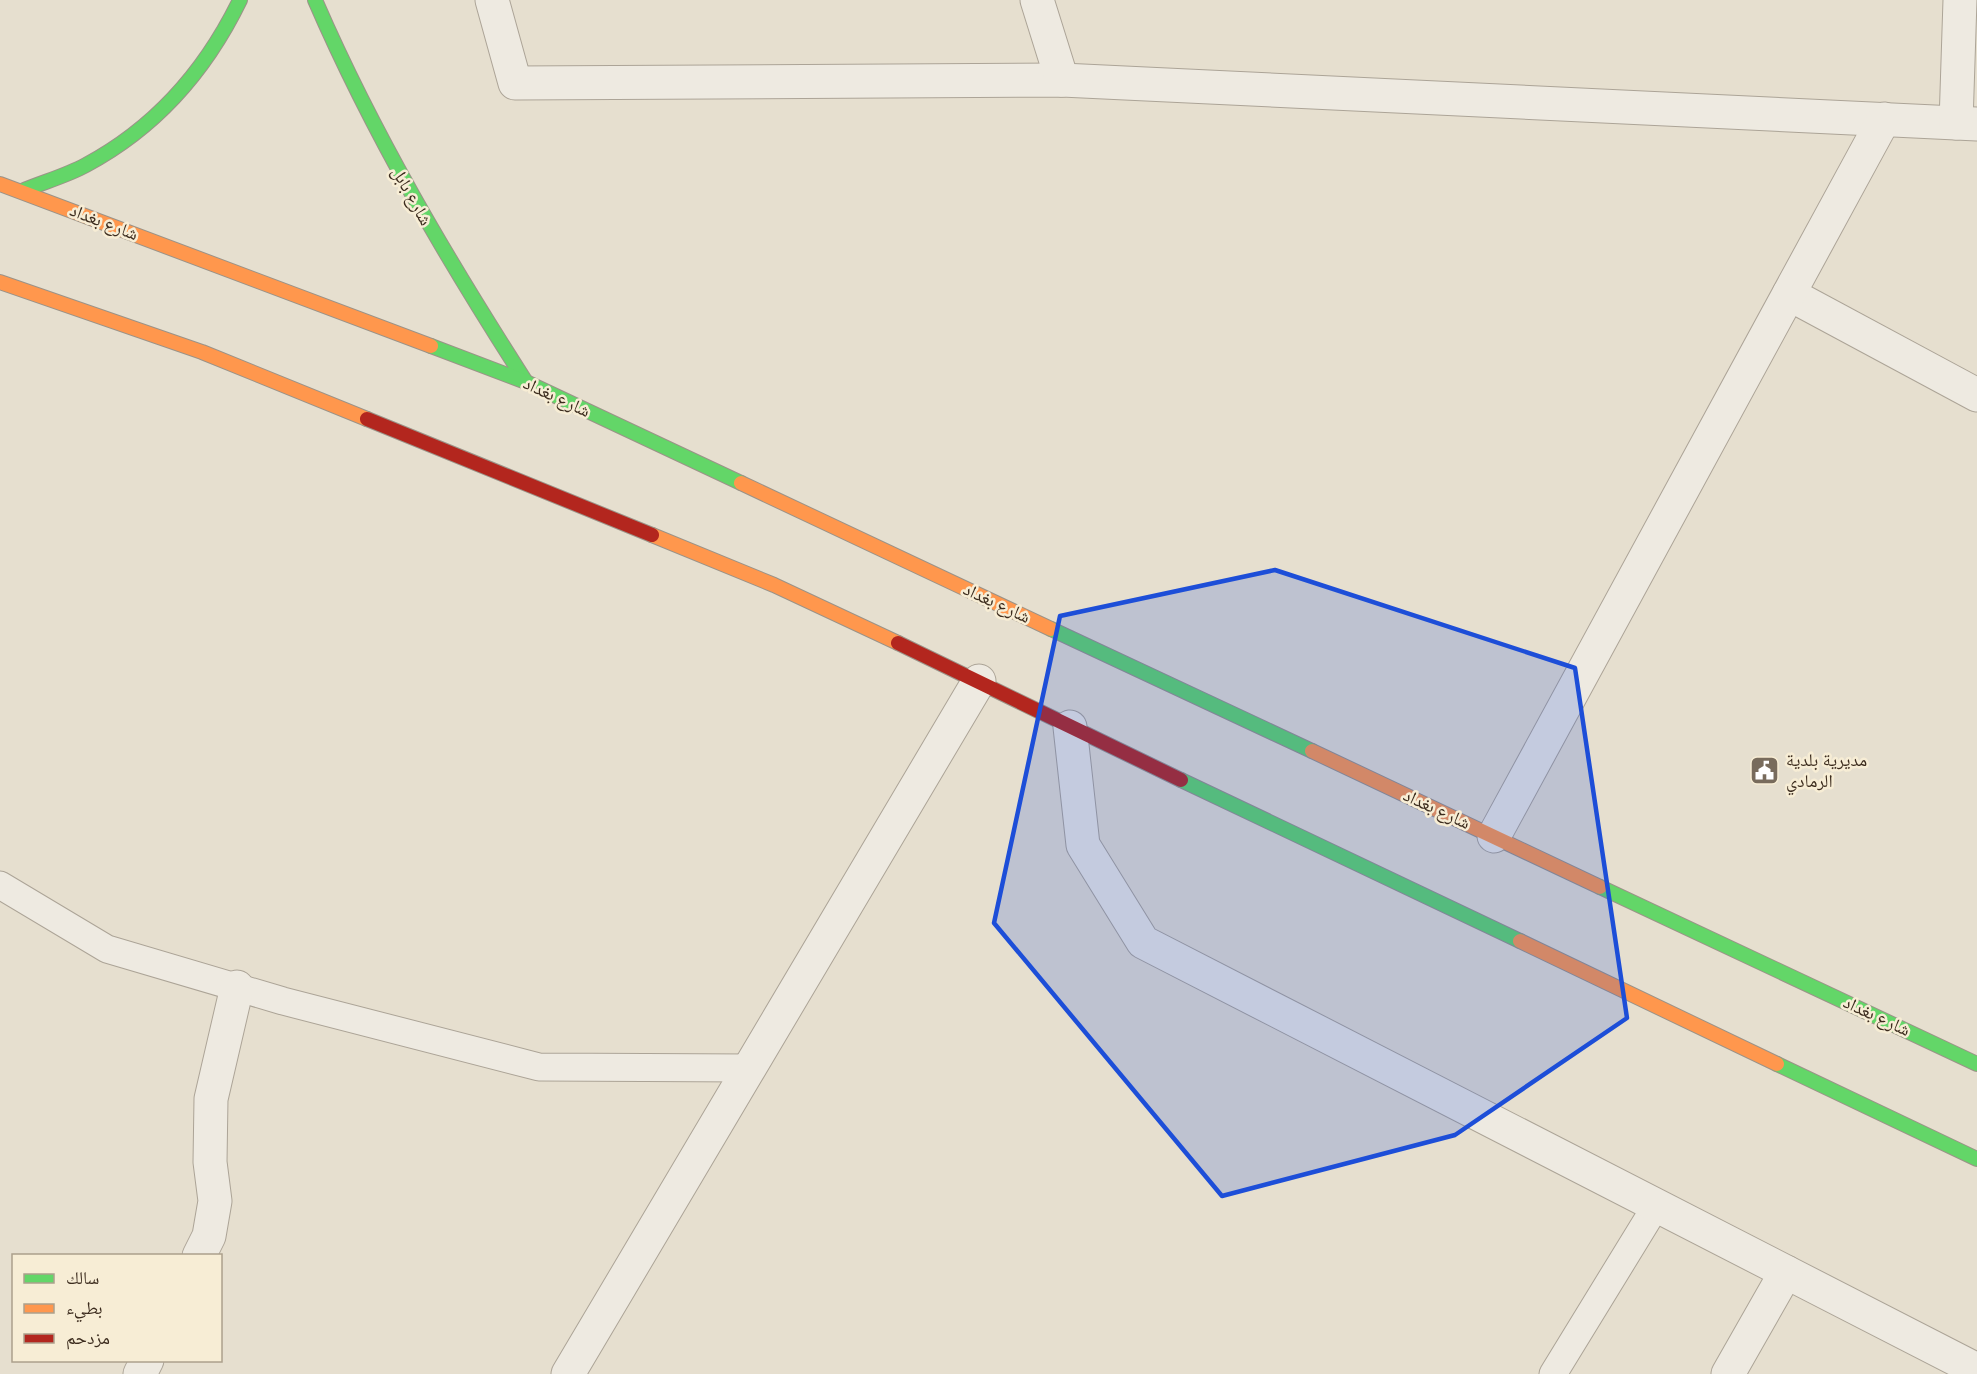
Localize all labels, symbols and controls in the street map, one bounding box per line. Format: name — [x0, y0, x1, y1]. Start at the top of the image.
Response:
street label: شارع بابل — [387, 163, 437, 229]
street label: شارع بغداد — [67, 199, 141, 245]
street label: شارع بغداد — [520, 372, 594, 422]
street label: شارع بغداد — [960, 578, 1034, 628]
place label: مديرية بلدية الرمادي — [1786, 749, 1867, 796]
public building icon: مديرية بلدية الرمادي — [1749, 754, 1781, 786]
street label: شارع بغداد — [1400, 784, 1474, 834]
street label: شارع بغداد — [1840, 991, 1914, 1041]
legend — [12, 1254, 222, 1362]
text: سالك — [66, 1267, 99, 1288]
text: بطيء — [66, 1297, 103, 1323]
text: مزدحم — [66, 1327, 110, 1350]

